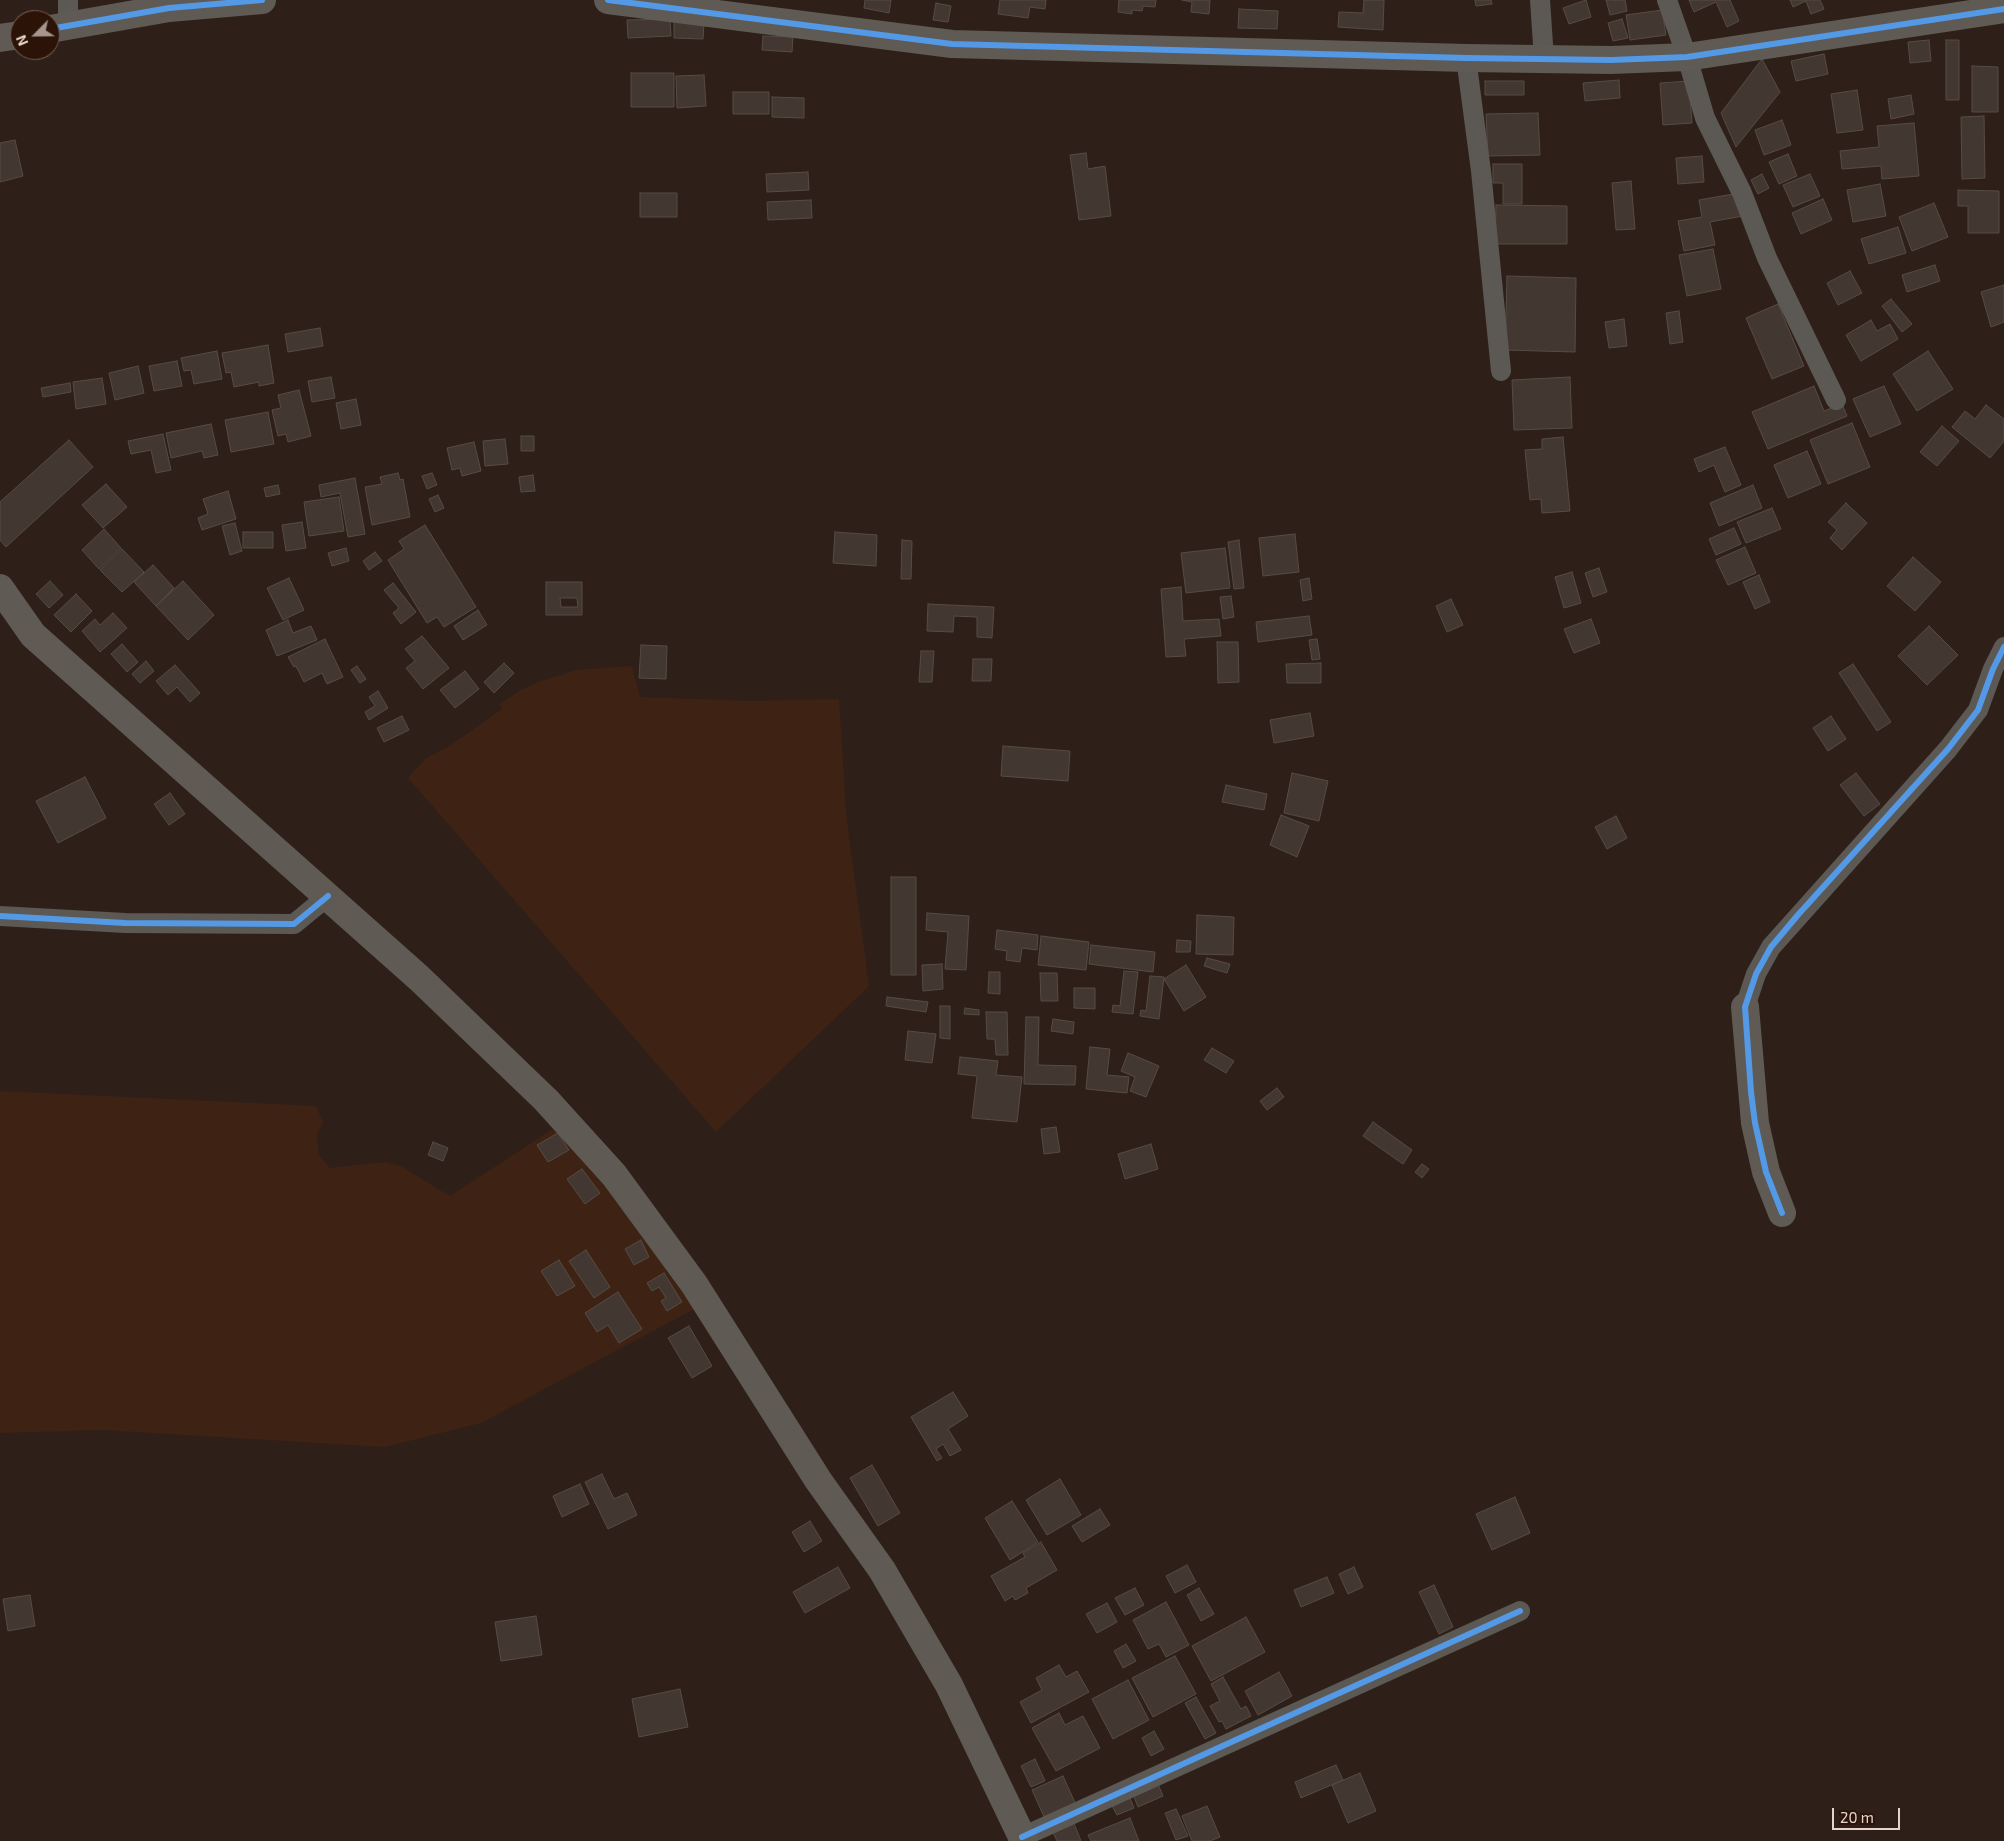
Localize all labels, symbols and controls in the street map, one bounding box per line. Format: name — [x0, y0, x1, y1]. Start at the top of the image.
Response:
north arrow — [10, 10, 60, 60]
text: N — [12, 33, 31, 49]
scale bar — [1834, 1798, 1902, 1830]
text: 20 m — [1840, 1808, 1874, 1826]

